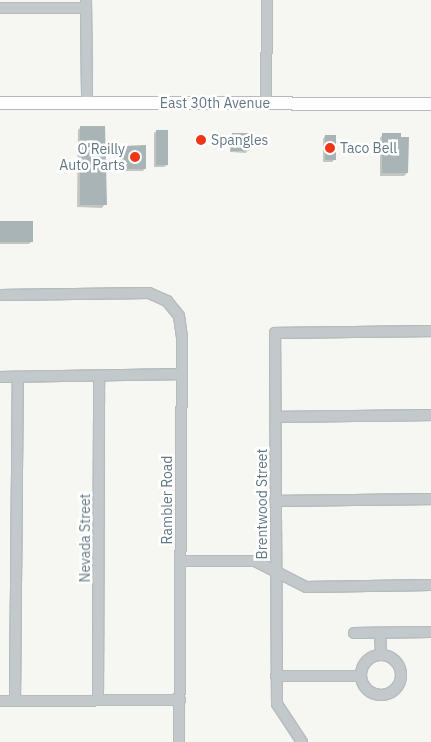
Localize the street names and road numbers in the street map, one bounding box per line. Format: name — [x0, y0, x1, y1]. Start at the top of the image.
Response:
street label: East 30th Avenue — [160, 95, 270, 111]
street label: Brentwood Street — [254, 449, 270, 559]
street label: Rambler Road — [159, 456, 175, 544]
street label: Nevada Street — [77, 493, 93, 583]

